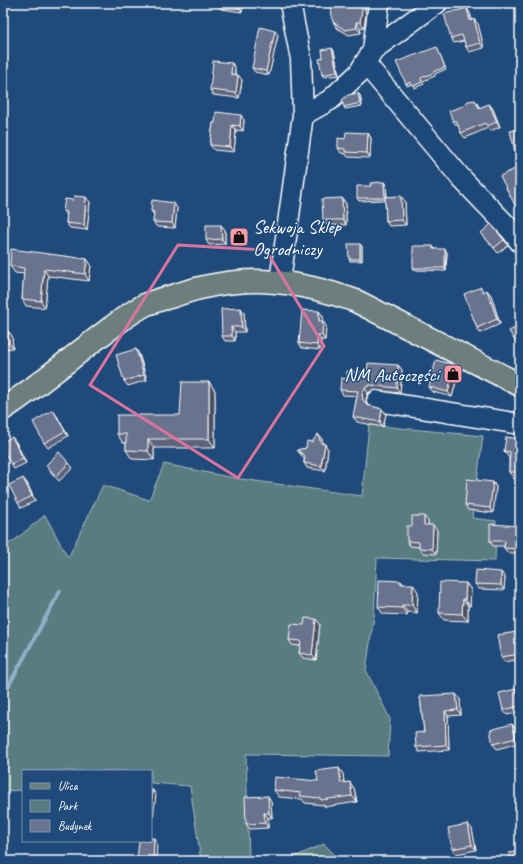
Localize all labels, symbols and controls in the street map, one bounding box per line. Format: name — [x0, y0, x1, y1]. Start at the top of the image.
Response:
place label: Sekwoja Sklep Ogrodniczy — [253, 215, 343, 261]
shop icon: Sekwoja Sklep Ogrodniczy — [228, 226, 250, 248]
place label: NM Autoczęści — [344, 363, 441, 387]
shop icon: NM Autoczęści — [442, 363, 464, 385]
legend — [22, 770, 152, 842]
text: Ulica — [58, 778, 79, 794]
text: Park — [58, 798, 79, 814]
text: Budynek — [58, 818, 93, 834]

